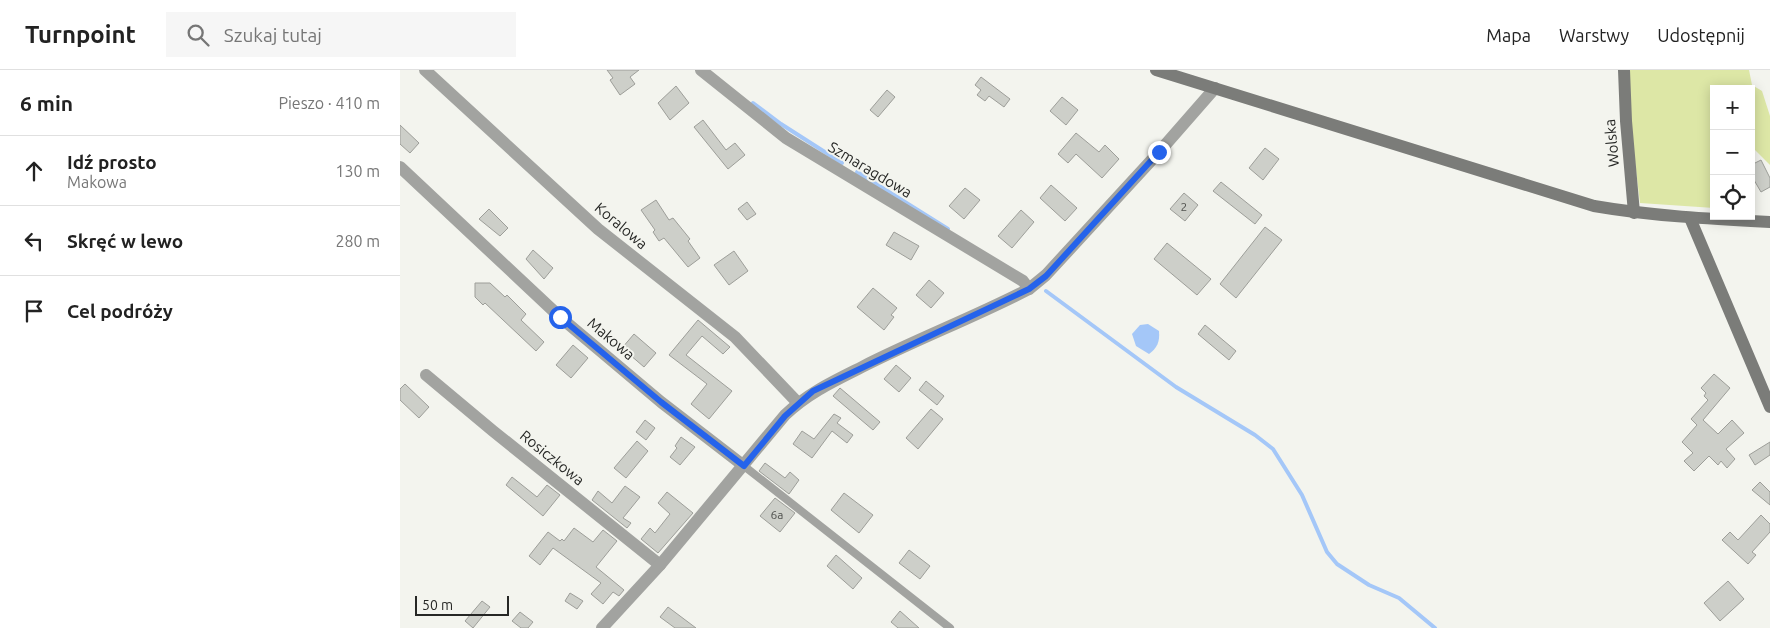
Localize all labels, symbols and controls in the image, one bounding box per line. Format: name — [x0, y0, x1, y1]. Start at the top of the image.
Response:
search box — [166, 12, 516, 57]
text: Turnpoint — [25, 21, 136, 48]
icon: search — [184, 21, 212, 49]
text: Szukaj tutaj — [224, 24, 322, 46]
text: Mapa — [1486, 25, 1531, 45]
text: Warstwy — [1559, 25, 1629, 45]
text: Udostępnij — [1657, 25, 1745, 45]
map controls — [1710, 85, 1755, 220]
button: + — [1710, 85, 1755, 130]
text: 6 min — [20, 91, 73, 115]
text: Pieszo · 410 m — [278, 94, 380, 112]
street label: Wolska — [1601, 118, 1622, 168]
button: − — [1710, 130, 1755, 175]
street label: Szmaragdowa — [825, 138, 915, 201]
route end — [1148, 141, 1171, 164]
text: Idź prosto — [67, 151, 157, 173]
icon: ahead — [20, 157, 48, 185]
text: 130 m — [335, 162, 380, 180]
text: Makowa — [67, 173, 127, 191]
button: locate — [1710, 175, 1755, 220]
street label: Koralowa — [592, 199, 651, 252]
house number: 2 — [1181, 200, 1187, 213]
icon: left — [20, 227, 48, 255]
text: Skręć w lewo — [67, 230, 183, 252]
text: 280 m — [335, 232, 380, 250]
icon: arrive — [20, 297, 48, 325]
text: Cel podróży — [67, 300, 173, 322]
route start — [549, 306, 572, 329]
street label: Makowa — [584, 314, 638, 363]
street label: Rosiczkowa — [517, 427, 588, 489]
house number: 6a — [771, 508, 783, 521]
scale bar — [415, 593, 509, 616]
text: 50 m — [422, 597, 453, 613]

